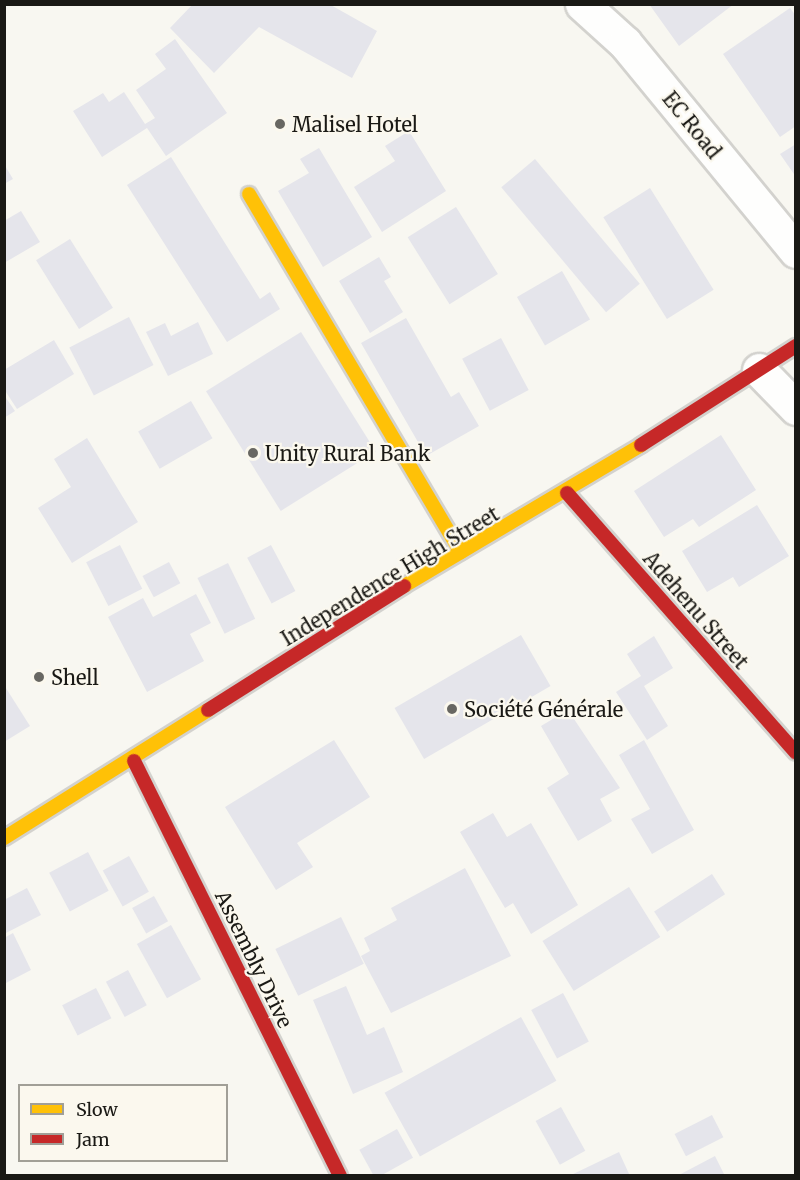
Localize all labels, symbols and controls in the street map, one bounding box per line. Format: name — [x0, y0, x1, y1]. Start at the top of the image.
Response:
street label: EC Road — [658, 87, 726, 163]
place label: Malisel Hotel — [292, 112, 418, 136]
marker: Malisel Hotel — [273, 117, 287, 131]
place label: Unity Rural Bank — [265, 441, 430, 465]
marker: Unity Rural Bank — [246, 446, 260, 460]
street label: Independence High Street — [277, 501, 503, 651]
street label: Adehenu Street — [639, 546, 753, 674]
place label: Shell — [51, 665, 99, 689]
marker: Shell — [32, 670, 46, 684]
place label: Société Générale — [464, 697, 623, 721]
marker: Société Générale — [445, 702, 459, 716]
street label: Assembly Drive — [210, 886, 298, 1032]
legend — [18, 1084, 228, 1162]
text: Slow — [76, 1098, 118, 1121]
text: Jam — [76, 1128, 110, 1151]

